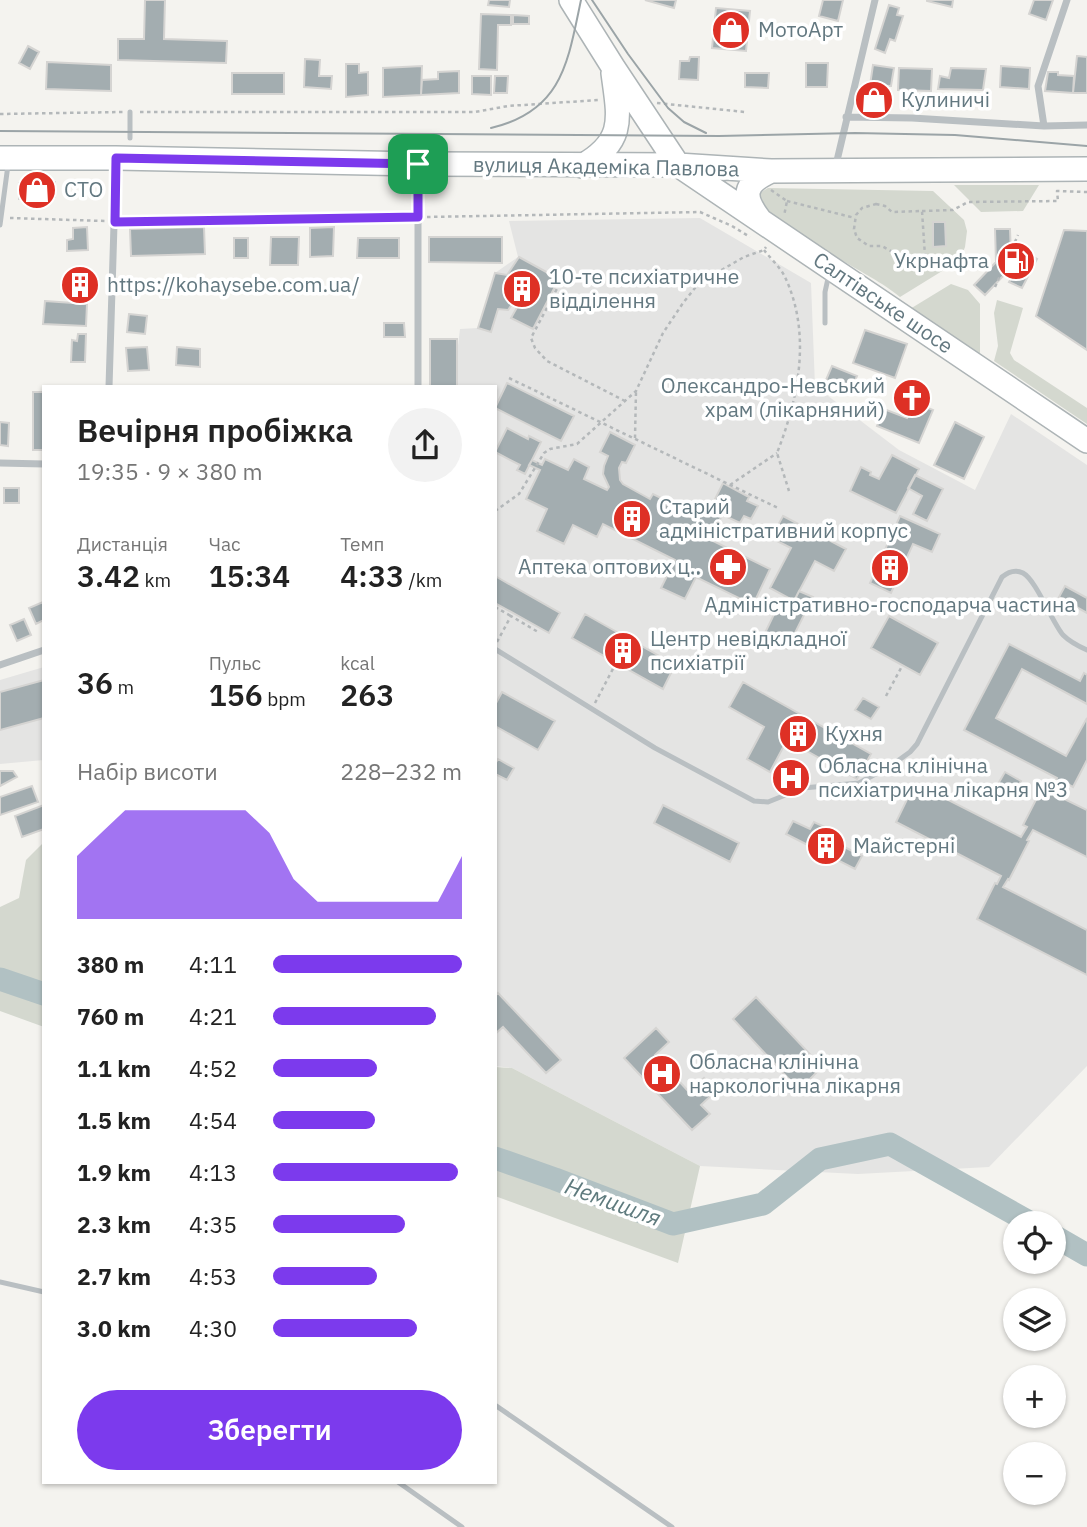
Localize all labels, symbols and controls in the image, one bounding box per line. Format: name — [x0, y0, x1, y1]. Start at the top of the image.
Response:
shop icon: МотоАрт — [710, 9, 752, 51]
place label: МотоАрт — [758, 15, 843, 43]
shop icon: Кулиничі — [853, 79, 895, 121]
place label: Кулиничі — [901, 85, 990, 113]
pin — [388, 134, 448, 194]
icon: arrive — [399, 145, 437, 183]
street label: вулиця Академіка Павлова — [473, 150, 739, 182]
shop icon: СТО — [16, 169, 58, 211]
place label: СТО — [64, 175, 103, 203]
fuel station icon: Укрнафта — [995, 240, 1037, 282]
street label: Салтівське шосе — [808, 245, 959, 359]
place label: Укрнафта — [894, 246, 989, 274]
place label: 10-те психіатричне відділення — [549, 262, 739, 314]
building icon: https://kohaysebe.com.ua/ — [59, 264, 101, 306]
building icon: 10-те психіатричне відділення — [501, 268, 543, 310]
place label: https://kohaysebe.com.ua/ — [107, 270, 360, 298]
place label: Олександро-Невський храм (лікарняний) — [661, 371, 885, 423]
church icon: Олександро-Невський храм (лікарняний) — [891, 377, 933, 419]
button: share — [388, 408, 462, 482]
text: Вечірня пробіжка — [77, 409, 353, 451]
text: 19:35 · 9 × 380 m — [77, 456, 263, 486]
place label: Старий адміністративний корпус — [659, 492, 908, 544]
building icon: Старий адміністративний корпус — [611, 498, 653, 540]
text: Дистанція — [77, 532, 168, 556]
text: Час — [209, 532, 241, 556]
text: Темп — [340, 532, 385, 556]
pharmacy icon: Аптека оптових ц‥ — [707, 546, 749, 588]
building icon: Адміністративно-господарча частина — [869, 547, 911, 589]
place label: Аптека оптових ц‥ — [518, 552, 701, 580]
text: 3.42 — [77, 556, 140, 595]
text: 15:34 — [209, 556, 290, 595]
text: 4:33 — [340, 556, 404, 595]
text: km — [140, 568, 171, 592]
text: /km — [404, 568, 442, 592]
place label: Адміністративно-господарча частина — [704, 590, 1076, 618]
place label: Центр невідкладної психіатрії — [650, 624, 847, 676]
building icon: Центр невідкладної психіатрії — [602, 630, 644, 672]
text: Пульс — [209, 651, 261, 675]
text: kcal — [340, 651, 375, 675]
text: 36 — [77, 663, 113, 702]
text: m — [113, 675, 134, 699]
text: 156 — [209, 675, 263, 714]
text: 263 — [340, 675, 394, 714]
text: bpm — [263, 687, 306, 711]
building icon: Кухня — [777, 713, 819, 755]
place label: Кухня — [825, 719, 883, 747]
place label: Обласна клінічна психіатрична лікарня №3 — [818, 751, 1068, 803]
text: Набір висоти — [77, 756, 218, 786]
text: 228–232 m — [340, 756, 462, 786]
hospital icon: Обласна клінічна психіатрична лікарня №3 — [770, 757, 812, 799]
building icon: Майстерні — [805, 825, 847, 867]
place label: Майстерні — [853, 831, 955, 859]
text: 380 m — [77, 949, 144, 979]
text: 4:11 — [189, 949, 237, 979]
text: 760 m — [77, 1001, 144, 1031]
text: 4:21 — [189, 1001, 237, 1031]
place label: Обласна клінічна наркологічна лікарня — [689, 1047, 901, 1099]
text: 1.1 km — [77, 1053, 151, 1083]
text: 4:52 — [189, 1053, 237, 1083]
hospital icon: Обласна клінічна наркологічна лікарня — [641, 1053, 683, 1095]
text: 1.5 km — [77, 1105, 151, 1135]
text: 4:54 — [189, 1105, 237, 1135]
text: 1.9 km — [77, 1157, 151, 1187]
text: 4:13 — [189, 1157, 237, 1187]
water label: Немишля — [561, 1170, 666, 1232]
text: 2.3 km — [77, 1209, 151, 1239]
text: 4:35 — [189, 1209, 237, 1239]
map controls — [1003, 1211, 1066, 1505]
button: locate — [1003, 1211, 1066, 1274]
text: 2.7 km — [77, 1261, 151, 1291]
text: 4:53 — [189, 1261, 237, 1291]
button: layers — [1003, 1288, 1066, 1351]
text: 3.0 km — [77, 1313, 151, 1343]
text: 4:30 — [189, 1313, 237, 1343]
button: + — [1003, 1365, 1066, 1428]
button: Зберегти — [77, 1390, 462, 1470]
button: − — [1003, 1442, 1066, 1505]

